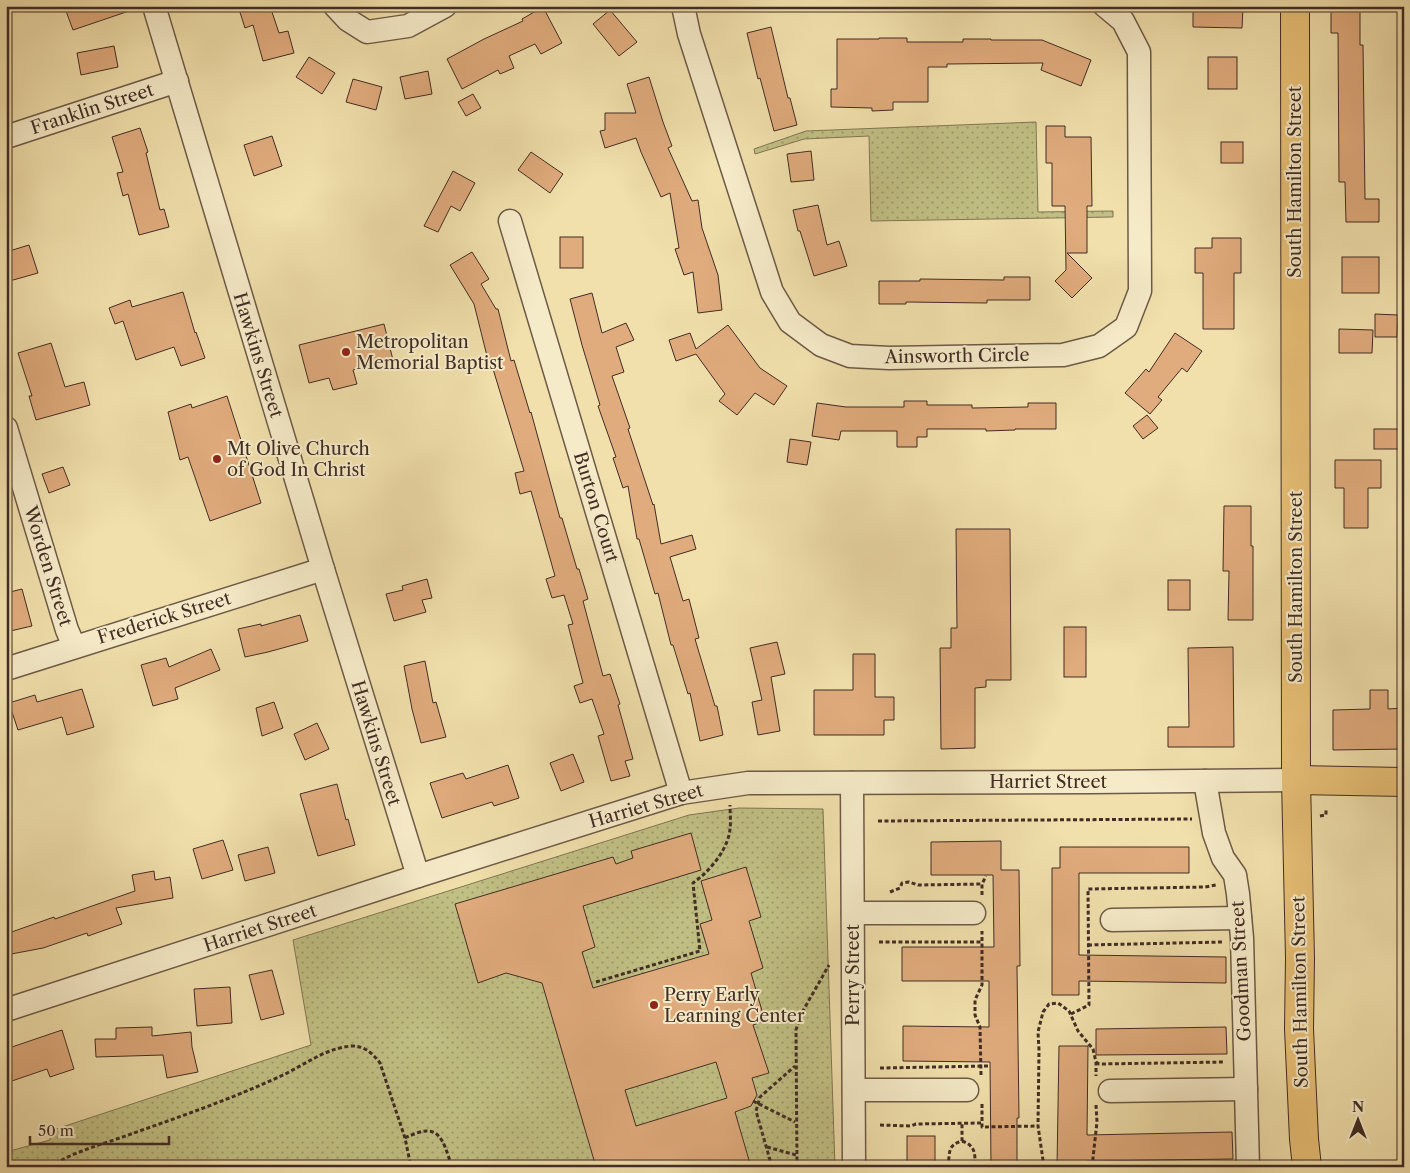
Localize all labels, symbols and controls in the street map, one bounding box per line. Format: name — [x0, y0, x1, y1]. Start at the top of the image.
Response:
street label: Franklin Street — [28, 79, 157, 139]
street label: South Hamilton Street — [1284, 85, 1306, 278]
street label: Hawkins Street — [228, 290, 288, 421]
place label: Metropolitan Memorial Baptist — [356, 331, 504, 374]
street label: Ainsworth Circle — [883, 344, 1030, 368]
marker: Metropolitan Memorial Baptist — [340, 346, 352, 358]
place label: Mt Olive Church of God In Christ — [227, 438, 370, 481]
street label: Burton Court — [569, 449, 623, 566]
marker: Mt Olive Church of God In Christ — [211, 453, 223, 465]
street label: South Hamilton Street — [1285, 490, 1307, 683]
street label: Worden Street — [19, 502, 77, 629]
street label: Frederick Street — [95, 587, 234, 649]
street label: Hawkins Street — [346, 678, 406, 809]
street label: Harriet Street — [989, 771, 1107, 793]
street label: Harriet Street — [586, 779, 706, 833]
street label: South Hamilton Street — [1287, 895, 1313, 1088]
street label: Harriet Street — [201, 899, 320, 957]
street label: Goodman Street — [1226, 899, 1256, 1042]
street label: Perry Street — [842, 923, 864, 1026]
place label: Perry Early Learning Center — [664, 984, 805, 1027]
marker: Perry Early Learning Center — [648, 999, 660, 1011]
north arrow — [1332, 1096, 1382, 1146]
text: N — [1352, 1098, 1364, 1116]
scale bar — [30, 1113, 169, 1145]
text: 50 m — [38, 1121, 74, 1140]

